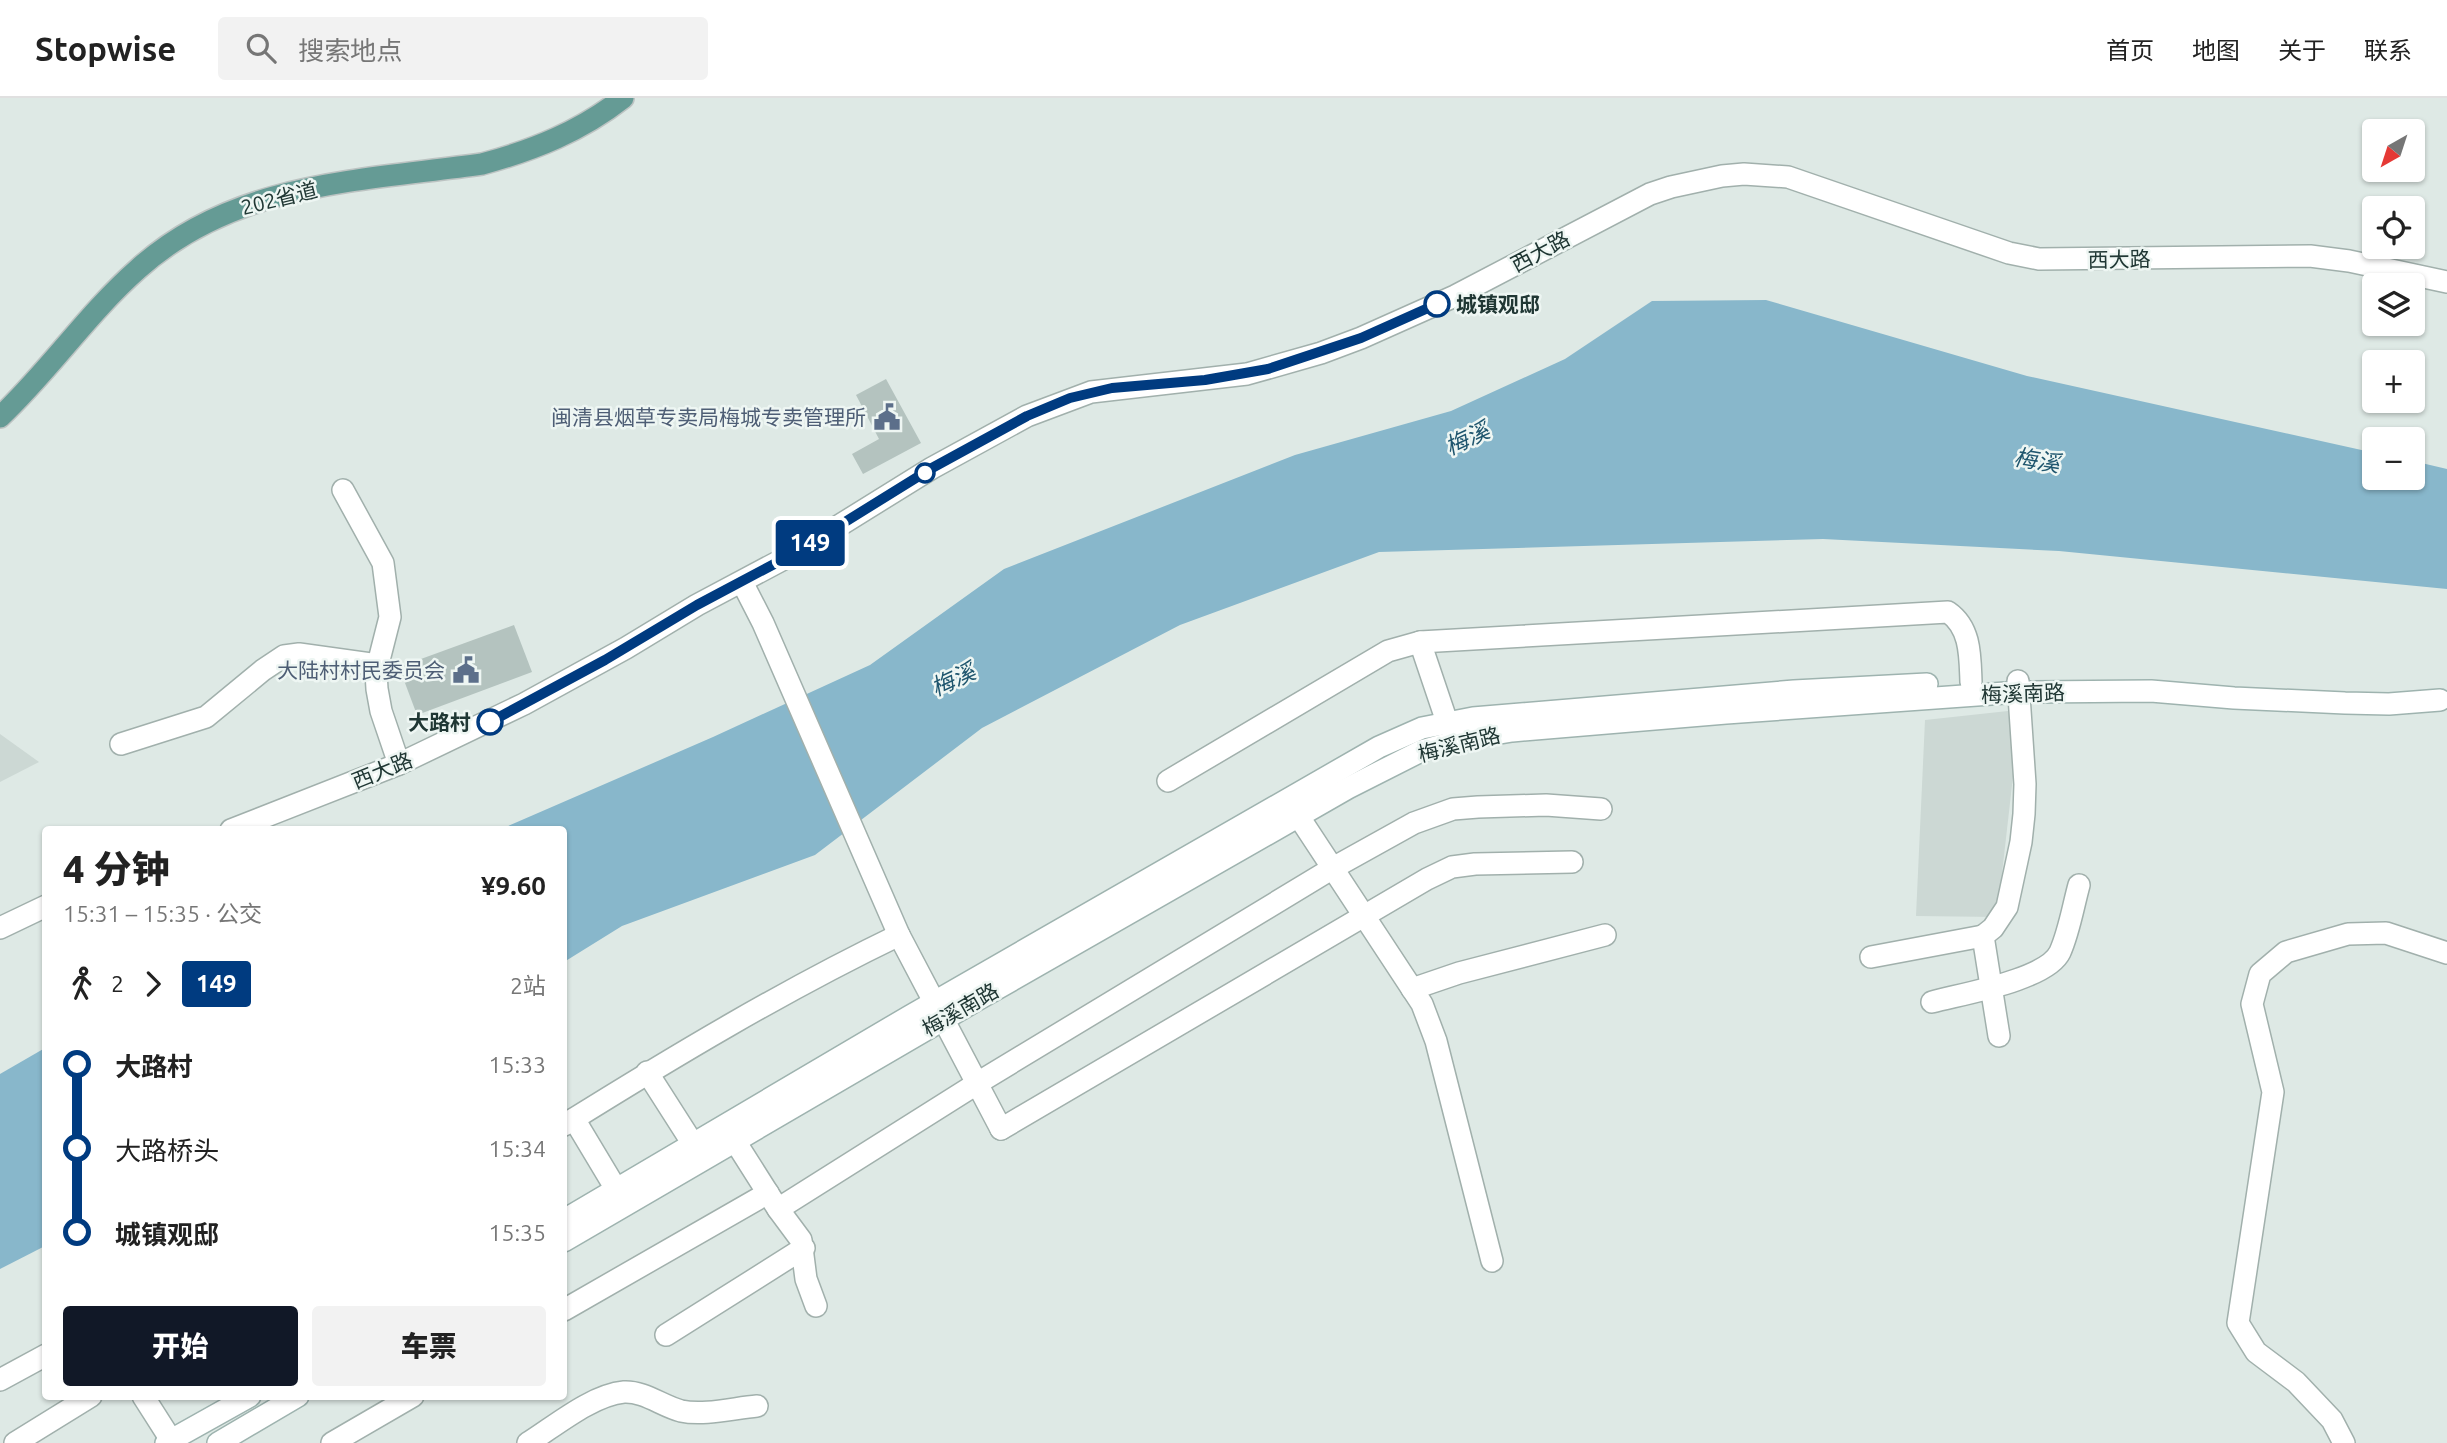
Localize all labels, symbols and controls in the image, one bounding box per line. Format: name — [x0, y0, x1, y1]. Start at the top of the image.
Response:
search box — [218, 17, 708, 80]
icon: search — [242, 29, 280, 67]
text: Stopwise — [35, 30, 176, 67]
text: 搜索地点 — [298, 36, 402, 65]
text: 首页 — [2106, 37, 2154, 64]
text: 地图 — [2192, 37, 2240, 64]
text: 关于 — [2278, 37, 2326, 64]
text: 联系 — [2364, 37, 2412, 64]
north arrow — [2362, 119, 2426, 182]
map controls — [2362, 119, 2425, 490]
street label: 202省道 — [238, 177, 320, 219]
button: locate — [2362, 196, 2425, 259]
street label: 西大路 — [1507, 226, 1573, 276]
street label: 西大路 — [2087, 246, 2151, 272]
button: layers — [2362, 273, 2425, 336]
marker: 城镇观邸 — [1424, 291, 1450, 317]
place label: 城镇观邸 — [1456, 292, 1540, 316]
button: + — [2362, 350, 2425, 413]
public building icon: 闽清县烟草专卖局梅城专卖管理所 — [872, 402, 902, 432]
place label: 闽清县烟草专卖局梅城专卖管理所 — [551, 405, 866, 429]
water label: 梅溪 — [1441, 416, 1496, 459]
button: − — [2362, 427, 2425, 490]
water label: 梅溪 — [2012, 444, 2065, 476]
unlabelled marker — [915, 463, 935, 483]
line badge: 149 — [770, 520, 850, 566]
text: 149 — [790, 529, 830, 556]
public building icon: 大陆村村民委员会 — [451, 655, 481, 685]
water label: 梅溪 — [927, 657, 982, 700]
place label: 大陆村村民委员会 — [277, 658, 445, 682]
street label: 梅溪南路 — [1981, 680, 2065, 706]
marker: 大路村 — [477, 709, 503, 735]
place label: 大路村 — [408, 710, 471, 734]
street label: 梅溪南路 — [1415, 722, 1503, 766]
street label: 西大路 — [348, 747, 416, 793]
text: 4 分钟 — [63, 848, 170, 890]
text: ¥9.60 — [481, 871, 546, 900]
text: 15:31 – 15:35 · 公交 — [63, 901, 262, 926]
icon: walk — [63, 965, 101, 1003]
icon: forward — [134, 965, 172, 1003]
text: 149 — [196, 970, 237, 997]
text: 2 — [111, 971, 124, 996]
text: 2站 — [510, 973, 546, 998]
street label: 梅溪南路 — [918, 978, 1002, 1040]
text: 大路村 — [115, 1052, 193, 1081]
text: 15:33 — [488, 1052, 546, 1077]
text: 大路桥头 — [115, 1136, 219, 1165]
text: 15:34 — [488, 1136, 546, 1161]
text: 城镇观邸 — [115, 1220, 219, 1249]
text: 15:35 — [488, 1220, 546, 1245]
button: 开始 — [63, 1306, 298, 1386]
button: 车票 — [312, 1306, 546, 1386]

